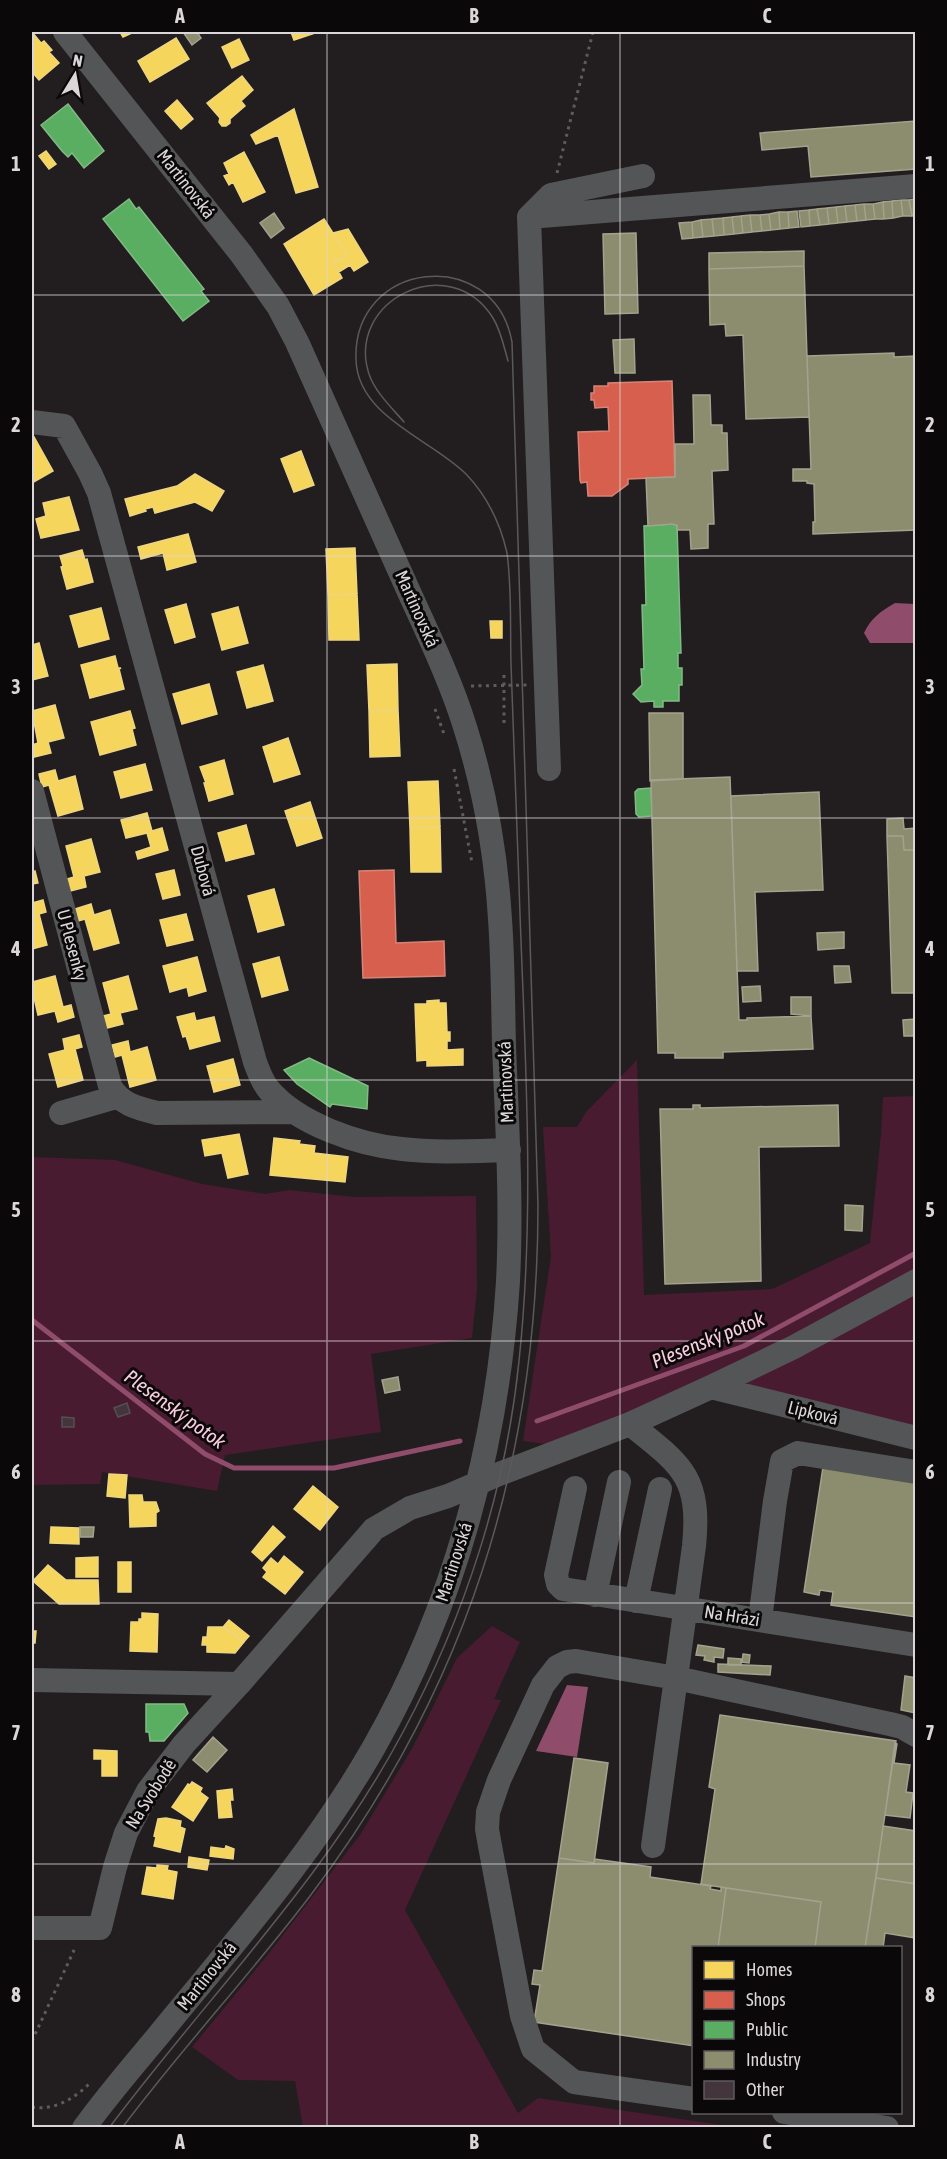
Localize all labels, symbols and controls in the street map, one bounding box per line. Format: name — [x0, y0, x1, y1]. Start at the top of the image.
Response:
text: A — [174, 4, 185, 27]
text: B — [469, 4, 479, 27]
text: C — [763, 4, 772, 27]
north arrow — [45, 45, 105, 105]
text: N — [72, 51, 84, 70]
street label: Martinovská — [153, 145, 220, 222]
text: 1 — [11, 152, 21, 175]
text: 1 — [925, 152, 935, 175]
text: 2 — [11, 413, 21, 436]
text: 2 — [925, 413, 935, 436]
street label: Martinovská — [391, 567, 444, 651]
text: 3 — [11, 675, 21, 698]
text: 3 — [925, 675, 935, 698]
street label: Dubová — [187, 843, 220, 898]
street label: U Plesenky — [53, 907, 92, 983]
text: 4 — [10, 937, 21, 960]
text: 4 — [924, 937, 935, 960]
street label: Martinovská — [494, 1041, 517, 1123]
text: 5 — [11, 1198, 21, 1221]
text: 5 — [925, 1198, 935, 1221]
water label: Plesenský potok — [648, 1306, 768, 1373]
water label: Plesenský potok — [120, 1364, 230, 1453]
street label: Lipková — [786, 1396, 840, 1429]
text: 6 — [11, 1460, 21, 1483]
text: 6 — [925, 1460, 935, 1483]
street label: Martinovská — [431, 1520, 476, 1604]
street label: Na Hrázi — [703, 1601, 761, 1630]
text: 7 — [11, 1721, 21, 1744]
text: 7 — [925, 1721, 935, 1744]
street label: Na Svobodě — [121, 1755, 180, 1832]
street label: Martinovská — [173, 1937, 241, 2014]
legend — [692, 1946, 902, 2114]
text: Homes — [746, 1959, 792, 1980]
text: 8 — [11, 1983, 21, 2006]
text: 8 — [925, 1983, 935, 2006]
text: Shops — [746, 1989, 786, 2010]
text: Public — [746, 2019, 788, 2040]
text: Industry — [746, 2049, 801, 2070]
text: Other — [746, 2079, 785, 2100]
text: A — [174, 2130, 185, 2153]
text: B — [469, 2130, 479, 2153]
text: C — [763, 2130, 772, 2153]

